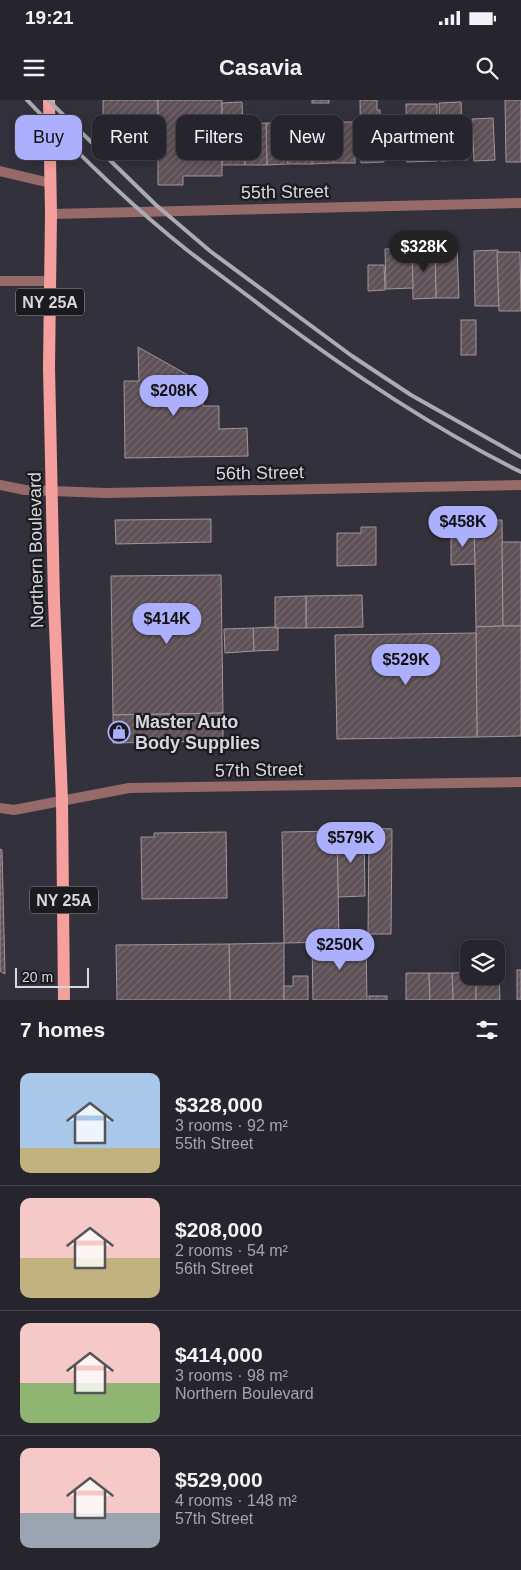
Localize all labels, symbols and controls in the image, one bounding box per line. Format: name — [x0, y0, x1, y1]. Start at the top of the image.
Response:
text: 19:21 — [25, 7, 74, 28]
icon: menu — [20, 54, 48, 82]
icon: search — [473, 54, 501, 82]
text: Casavia — [219, 55, 302, 80]
chip: Buy — [15, 115, 82, 160]
chip: Rent — [92, 115, 166, 160]
chip: Filters — [176, 115, 261, 160]
chip: New — [271, 115, 343, 160]
chip: Apartment — [353, 115, 472, 160]
street label: 55th Street — [241, 181, 329, 203]
pin: $328K — [389, 230, 459, 273]
text: $328K — [400, 238, 448, 255]
road number: NY 25A — [16, 288, 84, 316]
pin: $208K — [139, 374, 209, 417]
text: $208K — [150, 382, 198, 399]
street label: 56th Street — [216, 462, 304, 484]
street label: Northern Boulevard — [25, 472, 47, 628]
pin: $458K — [428, 506, 498, 548]
text: $458K — [439, 513, 487, 530]
pin: $414K — [132, 602, 202, 645]
text: $414K — [143, 610, 191, 627]
pin: $529K — [371, 644, 441, 686]
text: $529K — [382, 651, 430, 668]
place label: Master Auto Body Supplies — [135, 712, 260, 753]
shop icon: Master Auto Body Supplies — [107, 720, 131, 744]
street label: 57th Street — [215, 759, 303, 781]
pin: $579K — [316, 822, 386, 864]
text: $579K — [327, 829, 375, 846]
road number: NY 25A — [30, 886, 98, 914]
pin: $250K — [305, 928, 375, 971]
text: $250K — [316, 936, 364, 953]
map controls — [460, 940, 505, 985]
button: layers — [460, 940, 505, 985]
scale bar — [15, 965, 89, 988]
text: 20 m — [22, 969, 53, 985]
icon: filters — [473, 1016, 501, 1044]
text: 7 homes — [20, 1018, 105, 1041]
icon: home — [60, 1093, 120, 1153]
text: $328,000 — [175, 1093, 263, 1116]
text: 3 rooms · 92 m² — [175, 1117, 288, 1134]
text: 55th Street — [175, 1135, 253, 1152]
icon: home — [60, 1218, 120, 1278]
text: $208,000 — [175, 1218, 263, 1241]
text: 2 rooms · 54 m² — [175, 1242, 288, 1259]
text: 56th Street — [175, 1260, 253, 1277]
icon: home — [60, 1343, 120, 1403]
text: $414,000 — [175, 1343, 263, 1366]
text: 3 rooms · 98 m² — [175, 1367, 288, 1384]
text: Northern Boulevard — [175, 1385, 314, 1402]
icon: home — [60, 1468, 120, 1528]
text: $529,000 — [175, 1468, 263, 1491]
text: 4 rooms · 148 m² — [175, 1492, 297, 1509]
text: 57th Street — [175, 1510, 253, 1527]

